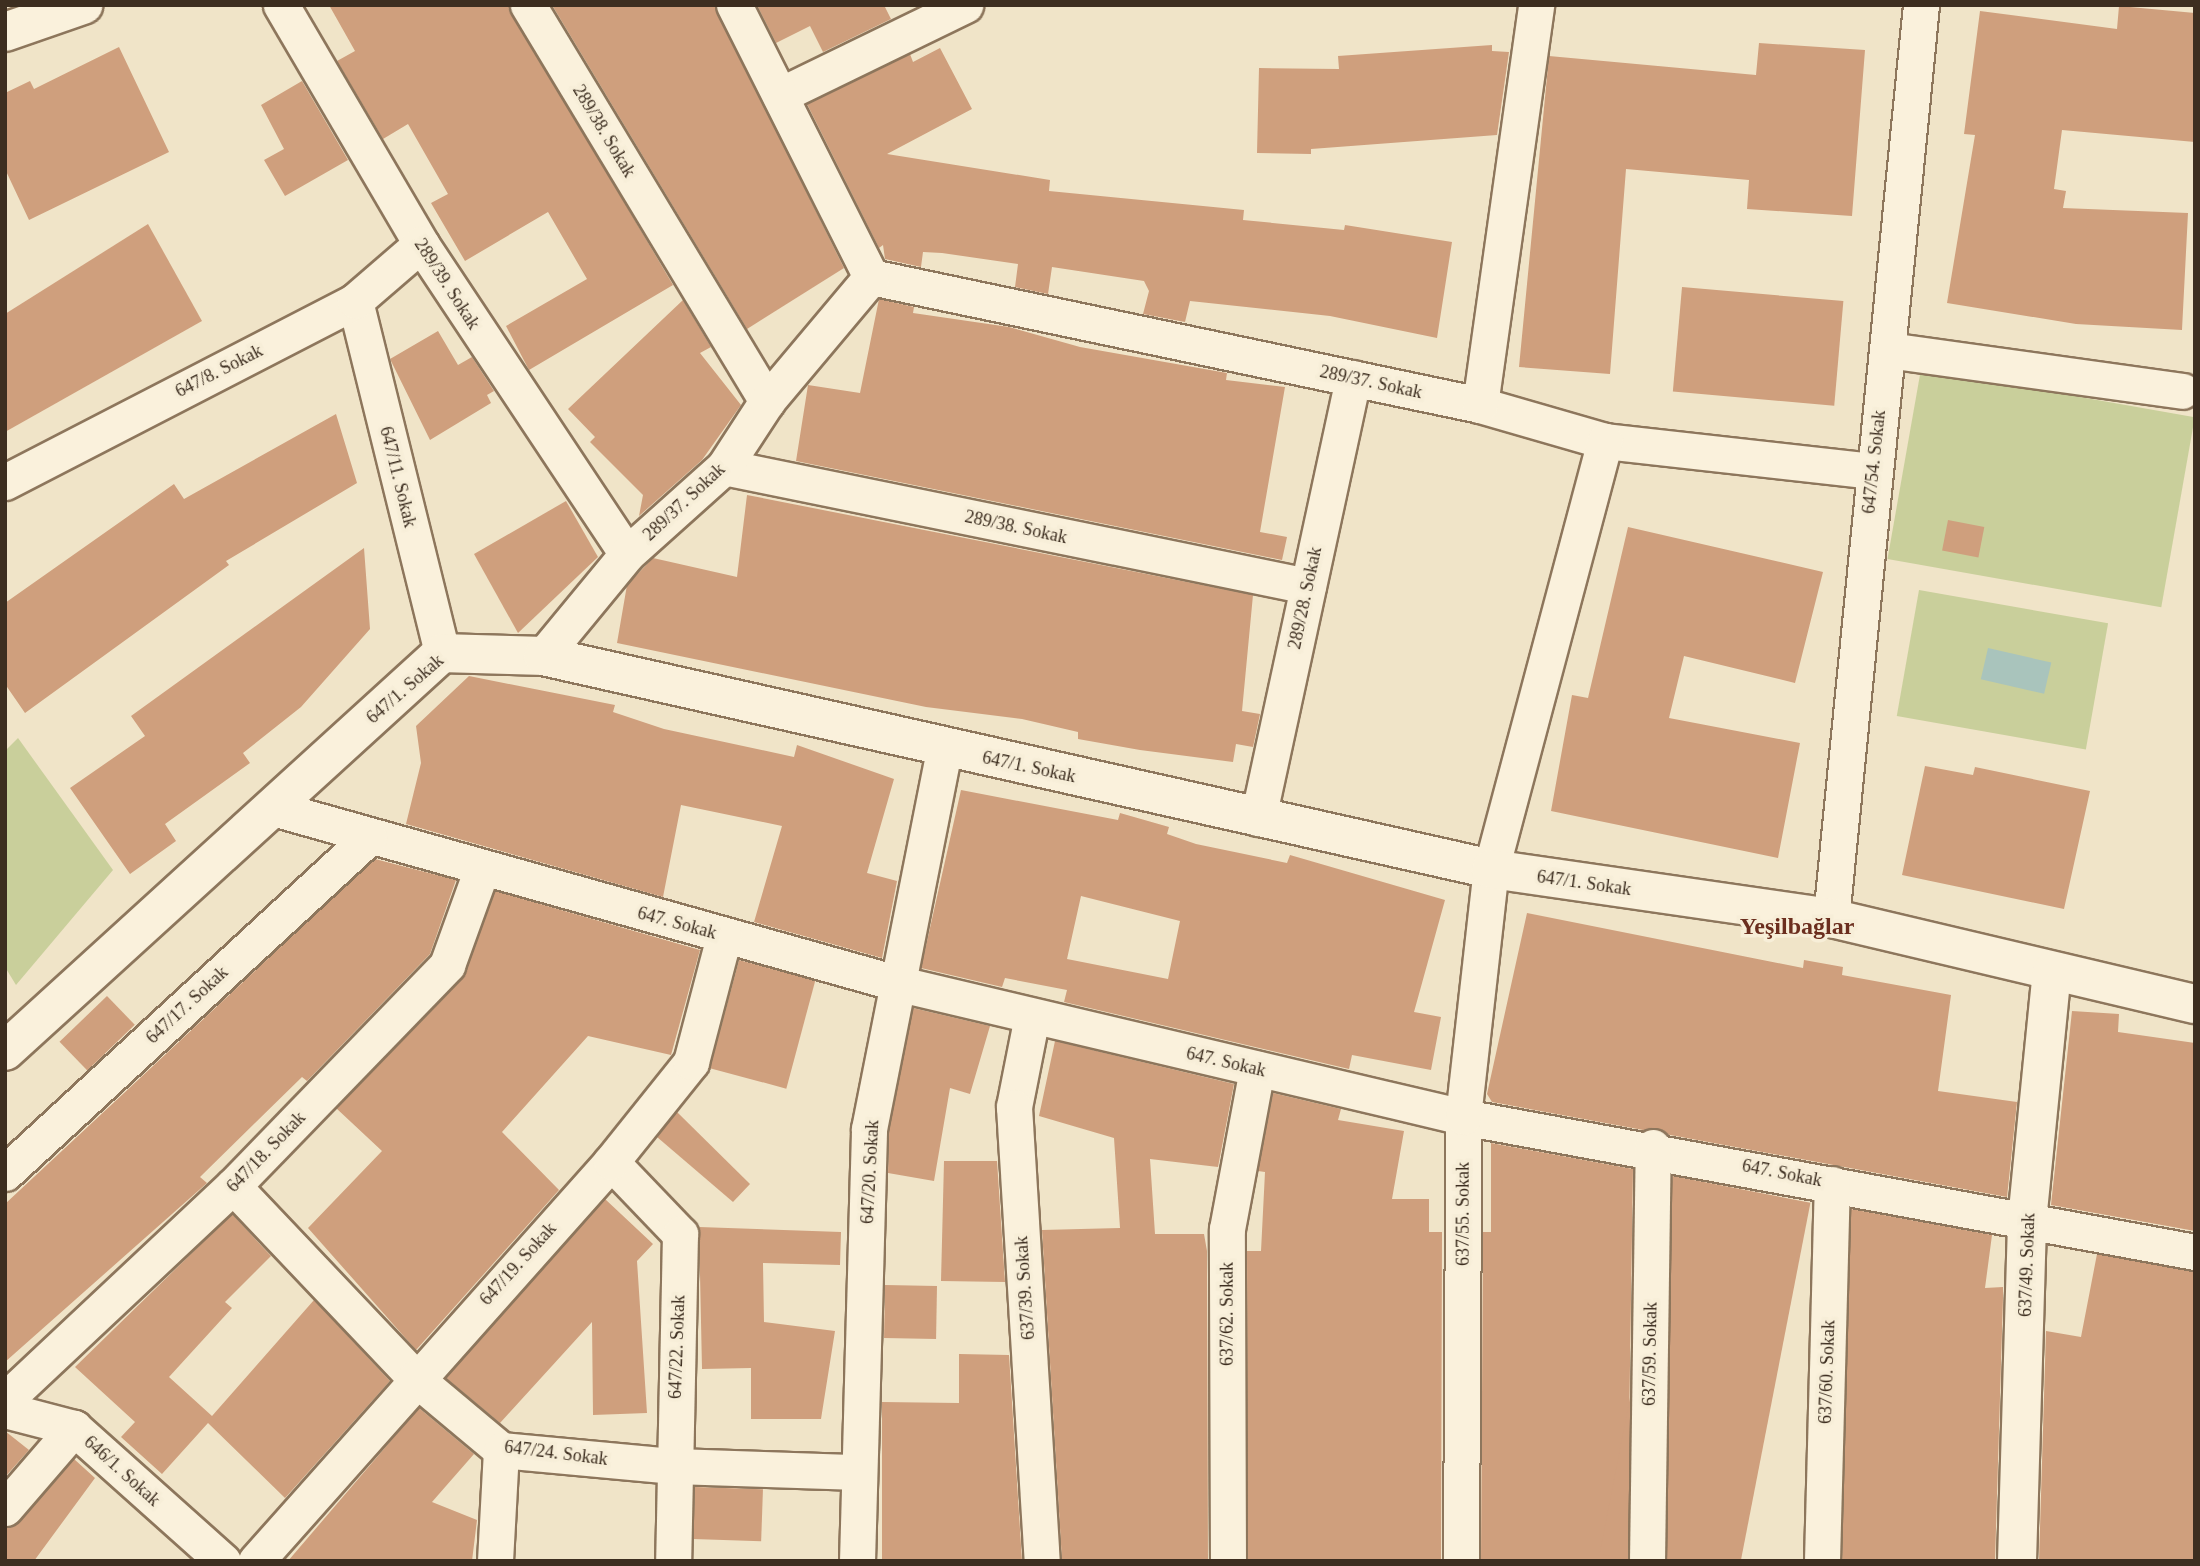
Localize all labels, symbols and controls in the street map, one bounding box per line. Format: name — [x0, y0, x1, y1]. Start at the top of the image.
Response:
street label: 289/38. Sokak — [568, 81, 640, 181]
street label: 289/39. Sokak — [410, 235, 484, 333]
street label: 647/8. Sokak — [172, 340, 266, 402]
street label: 289/37. Sokak — [1318, 361, 1424, 403]
street label: 647/54. Sokak — [1858, 409, 1890, 515]
street label: 647/11. Sokak — [375, 424, 421, 530]
street label: 289/37. Sokak — [639, 459, 729, 545]
street label: 289/38. Sokak — [963, 506, 1069, 548]
street label: 289/28. Sokak — [1284, 545, 1326, 651]
street label: 647/1. Sokak — [362, 650, 448, 728]
street label: 647/1. Sokak — [980, 747, 1078, 787]
street label: 647/1. Sokak — [1535, 866, 1633, 900]
street label: 647. Sokak — [635, 902, 719, 944]
district label: Yeşilbağlar — [1740, 913, 1854, 941]
street label: 647/17. Sokak — [142, 962, 232, 1048]
street label: 647. Sokak — [1184, 1042, 1268, 1082]
street label: 647/18. Sokak — [222, 1107, 310, 1197]
street label: 647/20. Sokak — [856, 1120, 884, 1224]
street label: 647. Sokak — [1740, 1155, 1824, 1191]
street label: 637/55. Sokak — [1452, 1162, 1474, 1266]
street label: 637/49. Sokak — [2014, 1213, 2040, 1317]
street label: 647/19. Sokak — [475, 1218, 561, 1310]
street label: 637/39. Sokak — [1011, 1235, 1039, 1341]
street label: 637/62. Sokak — [1216, 1262, 1238, 1366]
street label: 647/22. Sokak — [664, 1295, 690, 1399]
street label: 637/59. Sokak — [1638, 1302, 1662, 1406]
street label: 637/60. Sokak — [1814, 1320, 1840, 1424]
street label: 646/1. Sokak — [79, 1431, 165, 1511]
street label: 647/24. Sokak — [503, 1436, 609, 1470]

